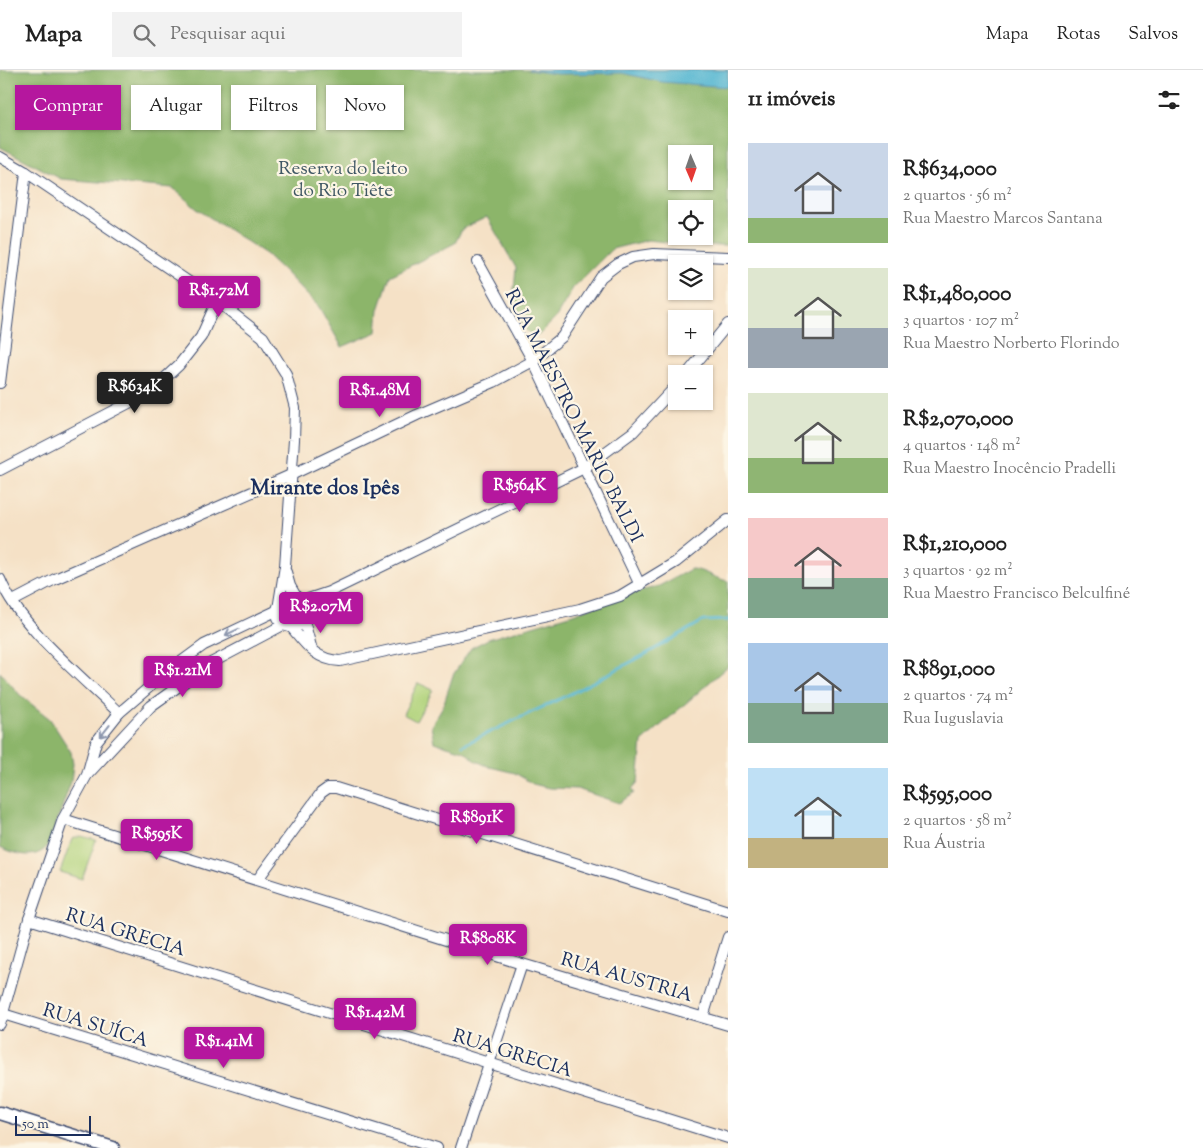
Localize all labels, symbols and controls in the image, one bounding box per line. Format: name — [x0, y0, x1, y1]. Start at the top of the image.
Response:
search box — [112, 12, 462, 57]
text: Mapa — [25, 18, 82, 52]
icon: search — [130, 21, 158, 49]
text: Pesquisar aqui — [170, 21, 286, 48]
text: Mapa — [986, 22, 1029, 48]
text: Rotas — [1057, 22, 1100, 48]
text: Salvos — [1128, 22, 1178, 48]
chip: Comprar — [15, 85, 121, 130]
chip: Alugar — [131, 85, 221, 130]
chip: Filtros — [231, 85, 316, 130]
chip: Novo — [326, 85, 404, 130]
text: 11 imóveis — [748, 85, 835, 115]
icon: filters — [1155, 86, 1183, 114]
north arrow — [668, 145, 712, 190]
map controls — [668, 145, 713, 410]
text: R$634,000 — [903, 155, 997, 185]
park label: Reserva do leito do Rio Tiête — [278, 156, 408, 205]
icon: home — [788, 163, 848, 223]
text: 2 quartos · 56 m² — [903, 185, 1012, 208]
button: locate — [668, 200, 713, 245]
text: Rua Maestro Marcos Santana — [903, 208, 1103, 231]
button: layers — [668, 255, 713, 300]
pin: R$1.72M — [173, 276, 265, 318]
text: R$1.72M — [189, 280, 249, 303]
text: R$1,480,000 — [903, 280, 1011, 310]
street label: RUA MAESTRO MARIO BALDI — [497, 285, 649, 548]
icon: home — [788, 288, 848, 348]
button: + — [668, 310, 713, 355]
text: 3 quartos · 107 m² — [903, 310, 1019, 333]
text: Rua Maestro Norberto Florindo — [903, 333, 1120, 356]
button: − — [668, 365, 713, 410]
pin: R$634K — [94, 372, 176, 414]
text: R$634K — [108, 376, 162, 399]
pin: R$1.48M — [334, 376, 426, 418]
text: R$1.48M — [350, 380, 410, 403]
text: R$2,070,000 — [903, 405, 1013, 435]
icon: home — [788, 413, 848, 473]
text: 4 quartos · 148 m² — [903, 435, 1021, 458]
text: Rua Maestro Inocêncio Pradelli — [903, 458, 1116, 481]
pin: R$564K — [479, 470, 561, 513]
district label: Mirante dos Ipês — [251, 474, 399, 504]
text: R$564K — [494, 475, 546, 498]
text: R$1,210,000 — [903, 530, 1007, 560]
icon: home — [788, 538, 848, 598]
text: 3 quartos · 92 m² — [903, 560, 1013, 583]
text: Rua Maestro Francisco Belculfiné — [903, 583, 1130, 606]
pin: R$2.07M — [275, 592, 367, 634]
text: R$2.07M — [290, 596, 352, 619]
one-way arrow — [225, 628, 240, 637]
text: R$891,000 — [903, 655, 995, 685]
pin: R$1.21M — [137, 656, 229, 698]
text: R$1.21M — [154, 660, 212, 683]
icon: home — [788, 663, 848, 723]
text: 2 quartos · 74 m² — [903, 685, 1013, 708]
text: Rua Iuguslavia — [903, 708, 1004, 731]
one-way arrow — [100, 724, 110, 738]
text: R$595,000 — [903, 780, 992, 810]
icon: home — [788, 788, 848, 848]
pin: R$891K — [436, 802, 518, 845]
text: R$891K — [451, 807, 503, 830]
text: 2 quartos · 58 m² — [903, 810, 1012, 833]
pin: R$595K — [116, 818, 198, 861]
text: R$595K — [132, 823, 182, 846]
text: Rua Áustria — [903, 833, 985, 856]
street label: RUA GRECIA — [62, 902, 189, 965]
pin: R$808K — [447, 924, 529, 966]
text: R$808K — [460, 928, 516, 951]
street label: RUA AUSTRIA — [557, 947, 696, 1010]
street label: RUA SUÍCA — [39, 997, 152, 1055]
pin: R$1.42M — [329, 998, 421, 1040]
text: R$1.42M — [345, 1002, 405, 1025]
street label: RUA GRECIA — [449, 1023, 576, 1086]
pin: R$1.41M — [178, 1026, 270, 1069]
text: R$1.41M — [195, 1031, 253, 1054]
scale bar — [15, 1113, 91, 1136]
text: 50 m — [22, 1115, 49, 1135]

